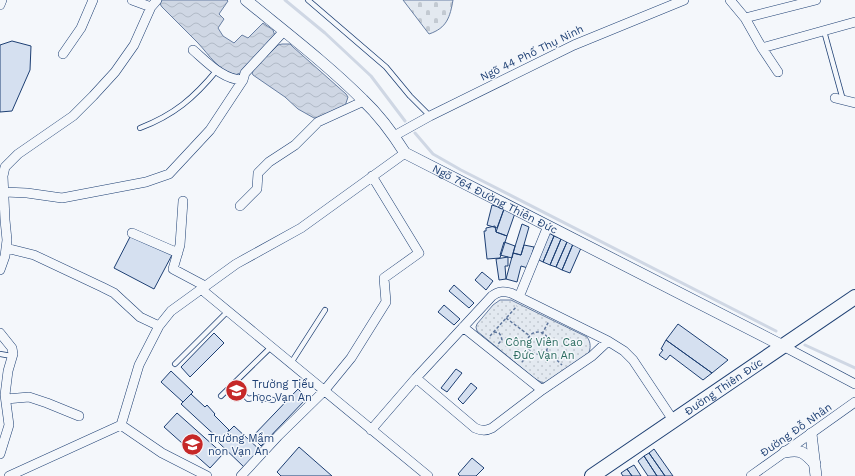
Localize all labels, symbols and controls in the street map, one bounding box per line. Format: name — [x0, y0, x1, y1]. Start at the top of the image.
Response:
street label: Ngõ 44 Phố Thụ Ninh — [478, 22, 586, 84]
street label: Ngõ 764 Đường Thiên Đức — [430, 162, 560, 236]
park label: Công Viên Cao Đức Vạn An — [505, 336, 583, 362]
street label: Đường Thiên Đức — [682, 355, 765, 418]
school or university icon: Trường Tiểu học Vạn An — [224, 377, 250, 403]
place label: Trường Tiểu học Vạn An — [252, 378, 314, 404]
street label: Đường Đỗ Nhân — [757, 400, 834, 459]
school or university icon: Trường Mầm non Vạn An — [180, 431, 206, 457]
place label: Trường Mầm non Vạn An — [208, 432, 274, 458]

